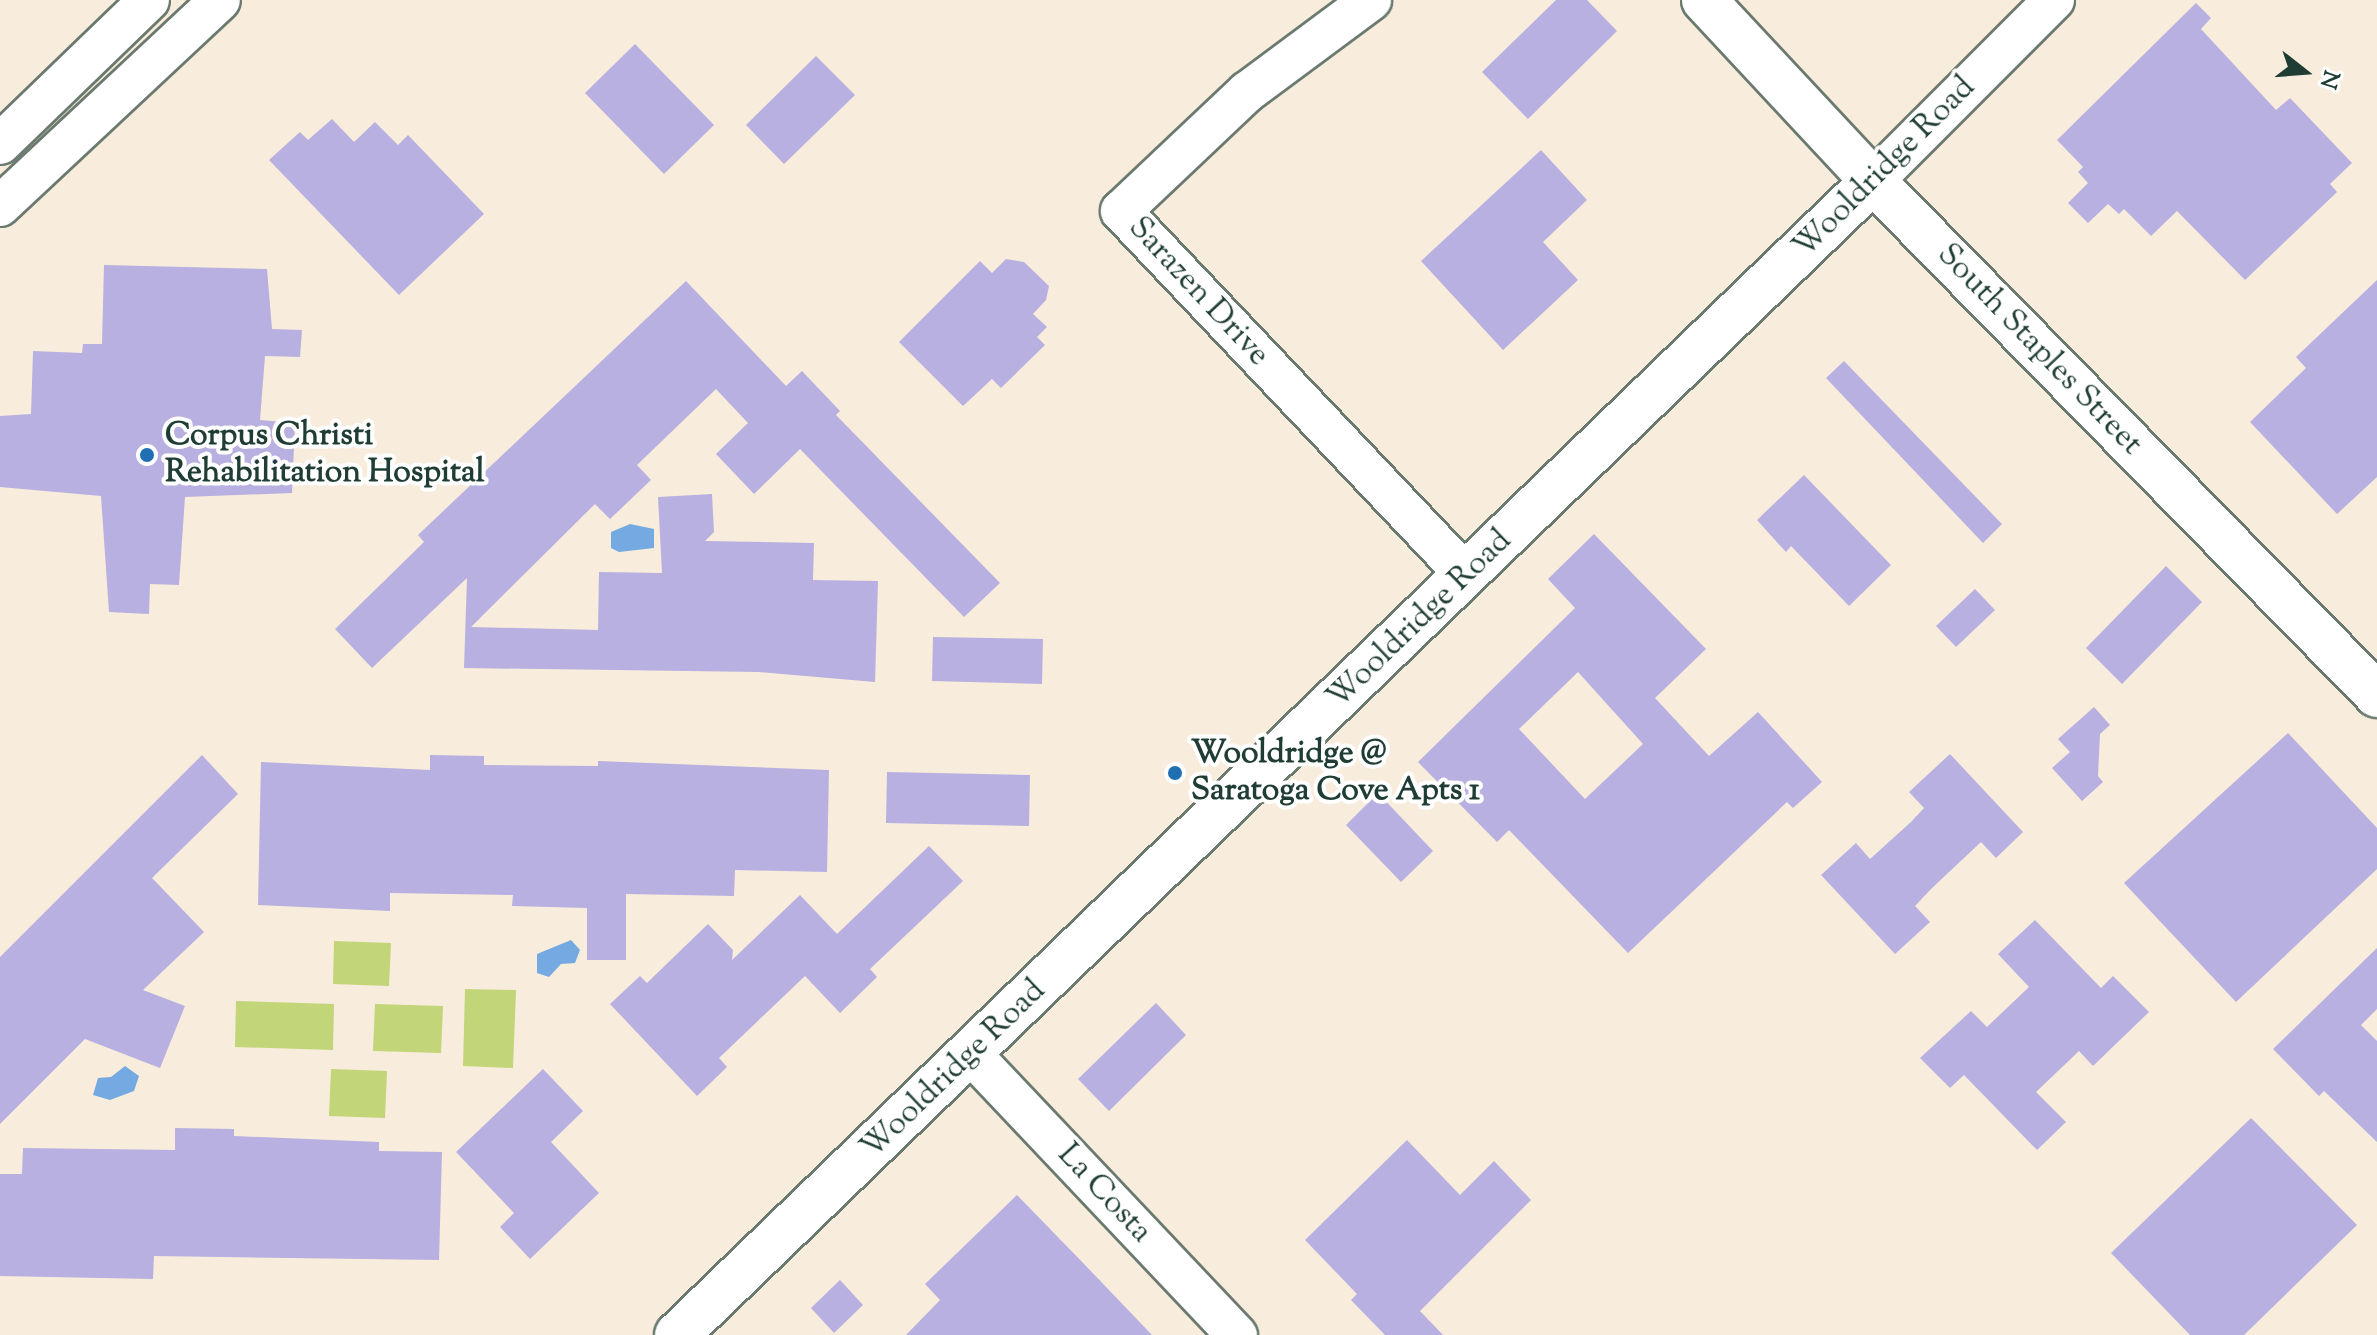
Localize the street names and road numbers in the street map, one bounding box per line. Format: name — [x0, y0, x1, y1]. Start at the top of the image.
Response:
street label: Wooldridge Road — [1786, 69, 1984, 267]
street label: Sarazen Drive — [1119, 209, 1277, 375]
street label: South Staples Street — [1928, 236, 2150, 464]
street label: Wooldridge Road — [1320, 522, 1520, 718]
street label: Wooldridge Road — [854, 972, 1054, 1168]
street label: La Costa — [1049, 1136, 1159, 1252]

